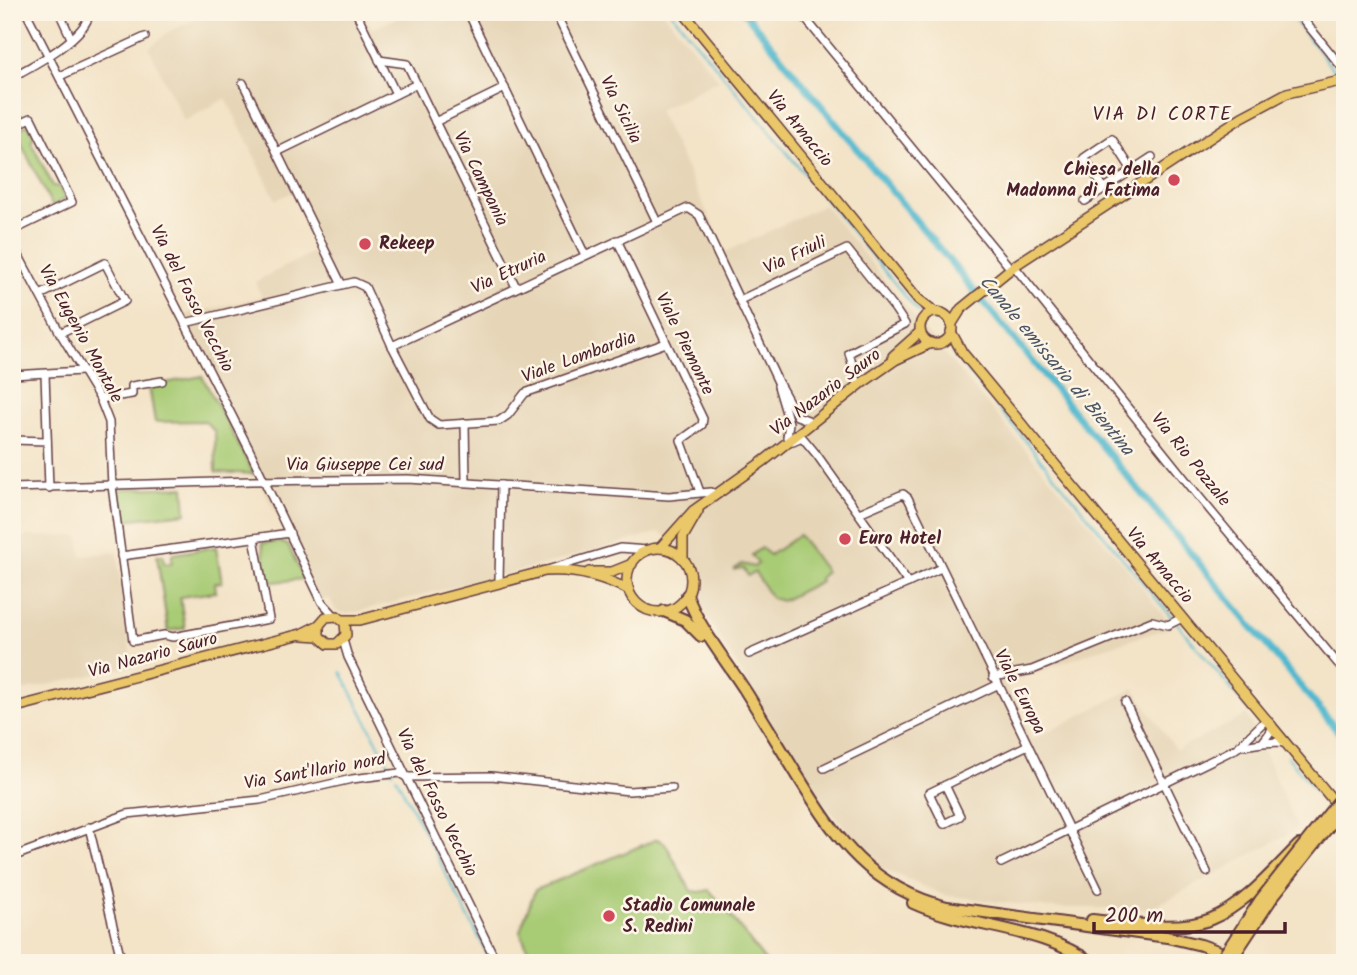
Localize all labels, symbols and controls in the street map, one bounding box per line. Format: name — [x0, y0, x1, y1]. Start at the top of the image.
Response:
street label: Via Sicilia — [591, 71, 649, 149]
street label: Via Arnaccio — [758, 84, 840, 174]
district label: VIA DI CORTE — [1093, 100, 1233, 130]
street label: Via Campania — [445, 127, 515, 231]
place label: Chiesa della Madonna di Fatima — [1006, 156, 1160, 206]
marker: Chiesa della Madonna di Fatima — [1166, 172, 1182, 188]
street label: Via del Fosso Vecchio — [141, 220, 241, 378]
street label: Via Friuli — [759, 228, 832, 283]
place label: Rekeep — [379, 230, 435, 259]
marker: Rekeep — [357, 236, 373, 252]
street label: Via Etruria — [466, 243, 552, 303]
street label: Via Eugenio Montale — [30, 259, 130, 409]
water label: Canale emissario di Bientina — [971, 269, 1142, 464]
street label: Viale Piemonte — [647, 288, 721, 400]
street label: Viale Lombardia — [518, 324, 640, 392]
street label: Via Nazario Sauro — [764, 341, 888, 445]
street label: Via Rio Pozzale — [1143, 406, 1237, 514]
street label: Via Giuseppe Cei sud — [286, 451, 445, 480]
street label: Via Arnaccio — [1118, 521, 1200, 611]
place label: Euro Hotel — [859, 525, 941, 554]
marker: Euro Hotel — [837, 531, 853, 547]
street label: Via Nazario Sauro — [85, 625, 221, 687]
street label: Viale Europa — [985, 644, 1053, 740]
street label: Via del Fosso Vecchio — [387, 724, 485, 882]
street label: Via Sant'Ilario nord — [242, 745, 389, 799]
scale bar — [1094, 891, 1285, 935]
place label: Stadio Comunale S. Redini — [623, 892, 755, 942]
text: 200 m — [1105, 900, 1163, 933]
marker: Stadio Comunale S. Redini — [601, 908, 617, 924]

